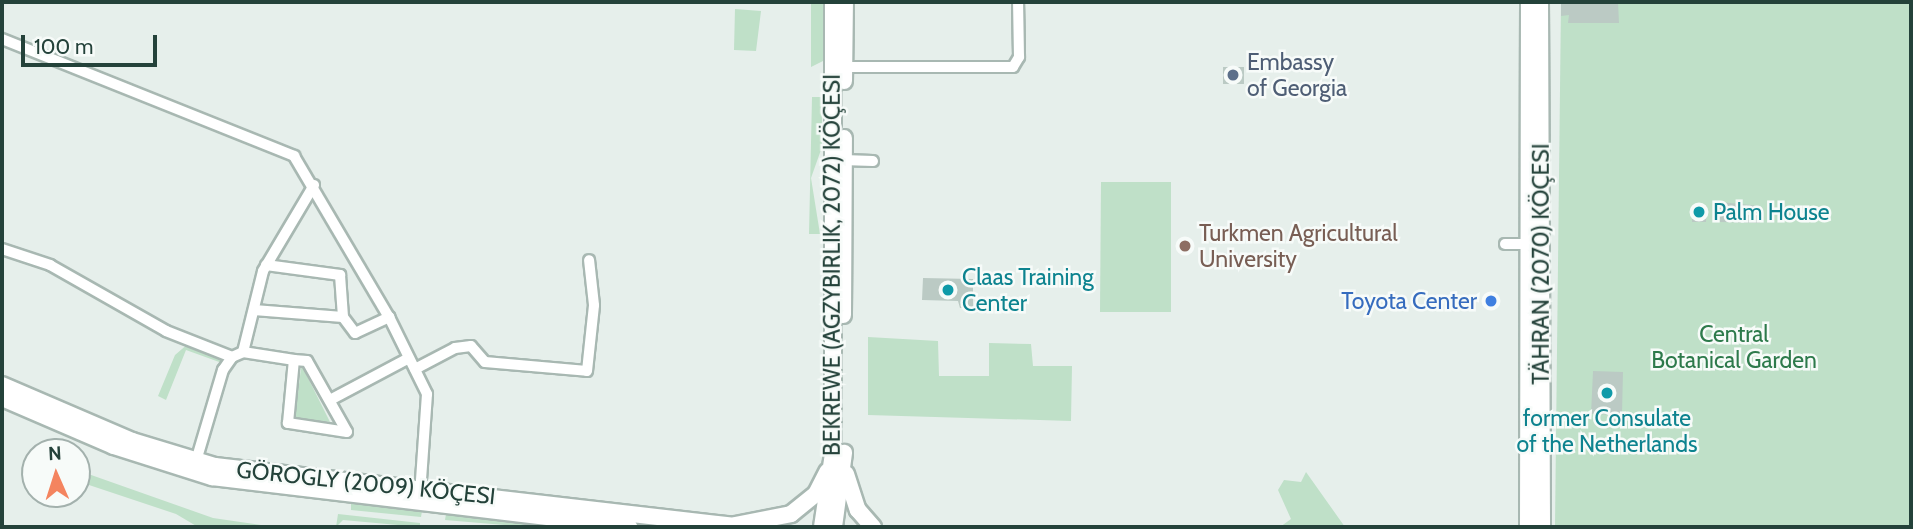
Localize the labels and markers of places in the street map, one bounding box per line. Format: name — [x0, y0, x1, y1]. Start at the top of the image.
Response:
place label: Embassy of Georgia — [1247, 48, 1347, 102]
marker: Embassy of Georgia — [1225, 67, 1241, 83]
place label: Palm House — [1713, 198, 1830, 226]
marker: Palm House — [1691, 204, 1707, 220]
place label: Turkmen Agricultural University — [1199, 219, 1398, 273]
marker: Turkmen Agricultural University — [1177, 238, 1193, 254]
place label: Claas Training Center — [962, 263, 1094, 317]
marker: Claas Training Center — [940, 282, 956, 298]
place label: Toyota Center — [1341, 287, 1477, 315]
marker: Toyota Center — [1483, 293, 1499, 309]
marker: former Consulate of the Netherlands — [1599, 385, 1615, 401]
place label: former Consulate of the Netherlands — [1516, 404, 1698, 458]

